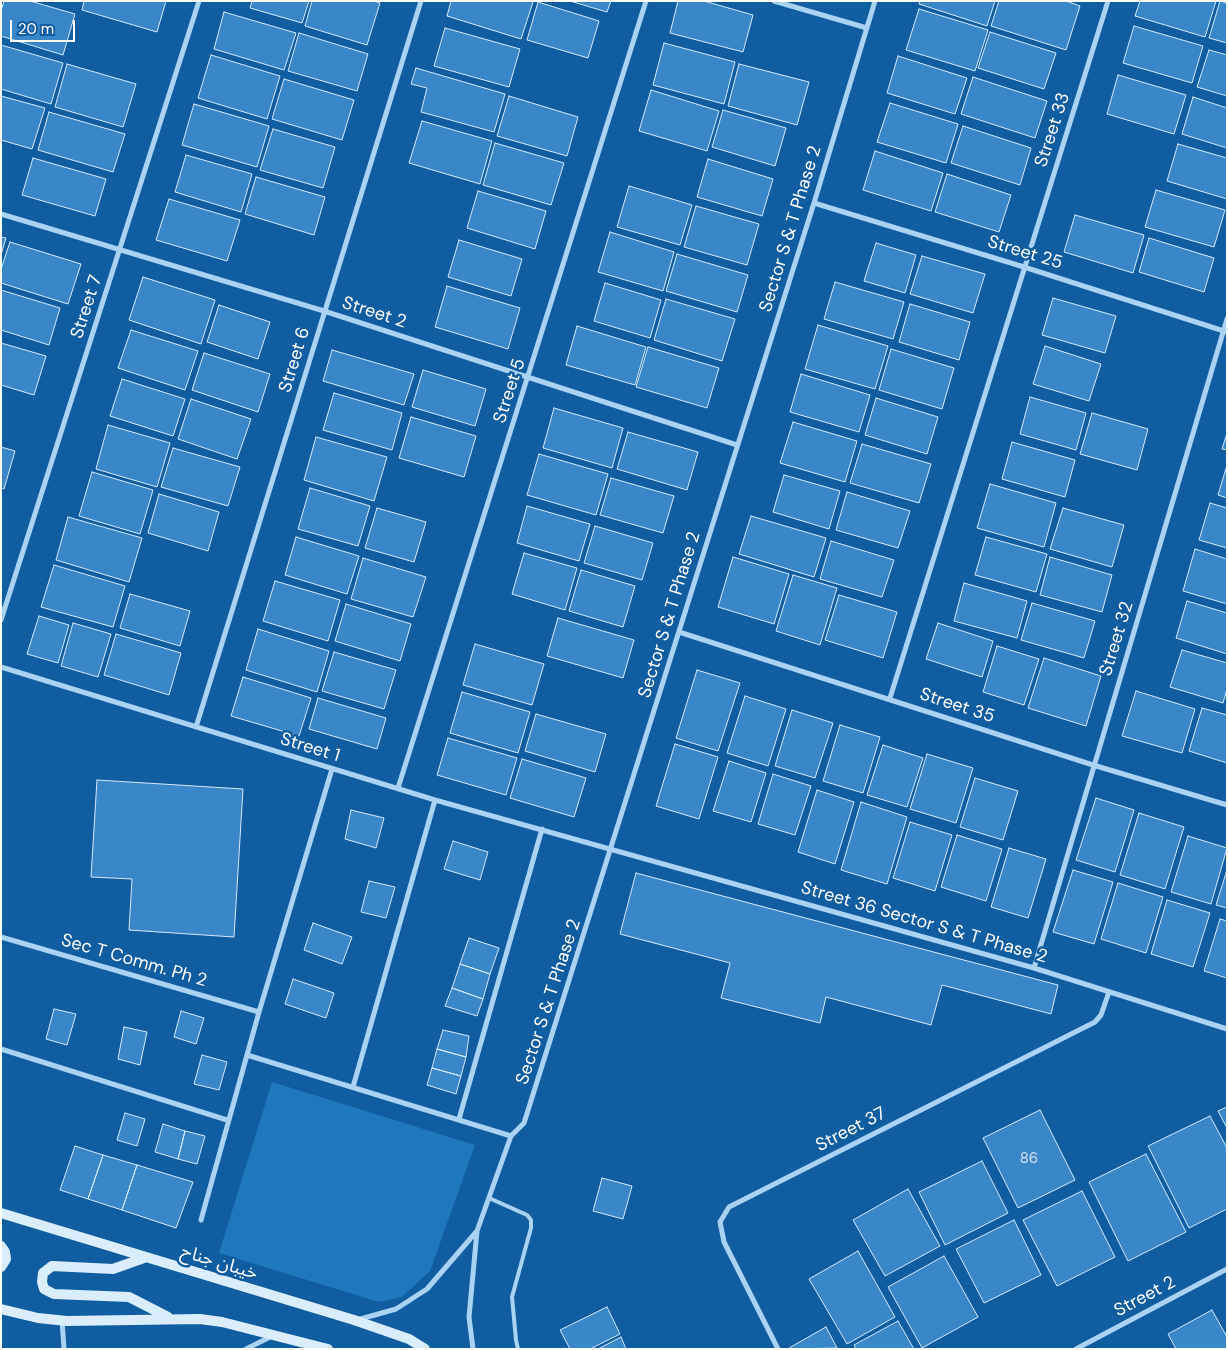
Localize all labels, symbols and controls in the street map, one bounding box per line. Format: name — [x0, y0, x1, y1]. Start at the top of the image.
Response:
scale bar — [12, 10, 78, 42]
text: 20 m — [18, 19, 54, 39]
street label: Street 33 — [1031, 90, 1075, 170]
street label: Sector S & T Phase 2 — [755, 143, 827, 315]
street label: Street 25 — [985, 231, 1065, 275]
street label: Street 7 — [67, 273, 107, 341]
street label: Street 2 — [339, 293, 409, 333]
street label: Street 6 — [275, 325, 315, 395]
street label: Street 5 — [489, 356, 531, 426]
street label: Sector S & T Phase 2 — [634, 529, 706, 701]
street label: Street 32 — [1095, 599, 1139, 679]
street label: Street 35 — [917, 684, 997, 728]
street label: Street 1 — [277, 729, 343, 767]
street label: Street 36 Sector S & T Phase 2 — [798, 877, 1050, 969]
street label: Sector S & T Phase 2 — [512, 917, 586, 1087]
street label: Sec T Comm. Ph 2 — [59, 930, 209, 992]
street label: Street 37 — [812, 1103, 890, 1157]
house number: 86 — [1020, 1150, 1038, 1168]
street label: خیبان جناح — [178, 1241, 260, 1285]
street label: Street 2 — [1111, 1272, 1179, 1322]

